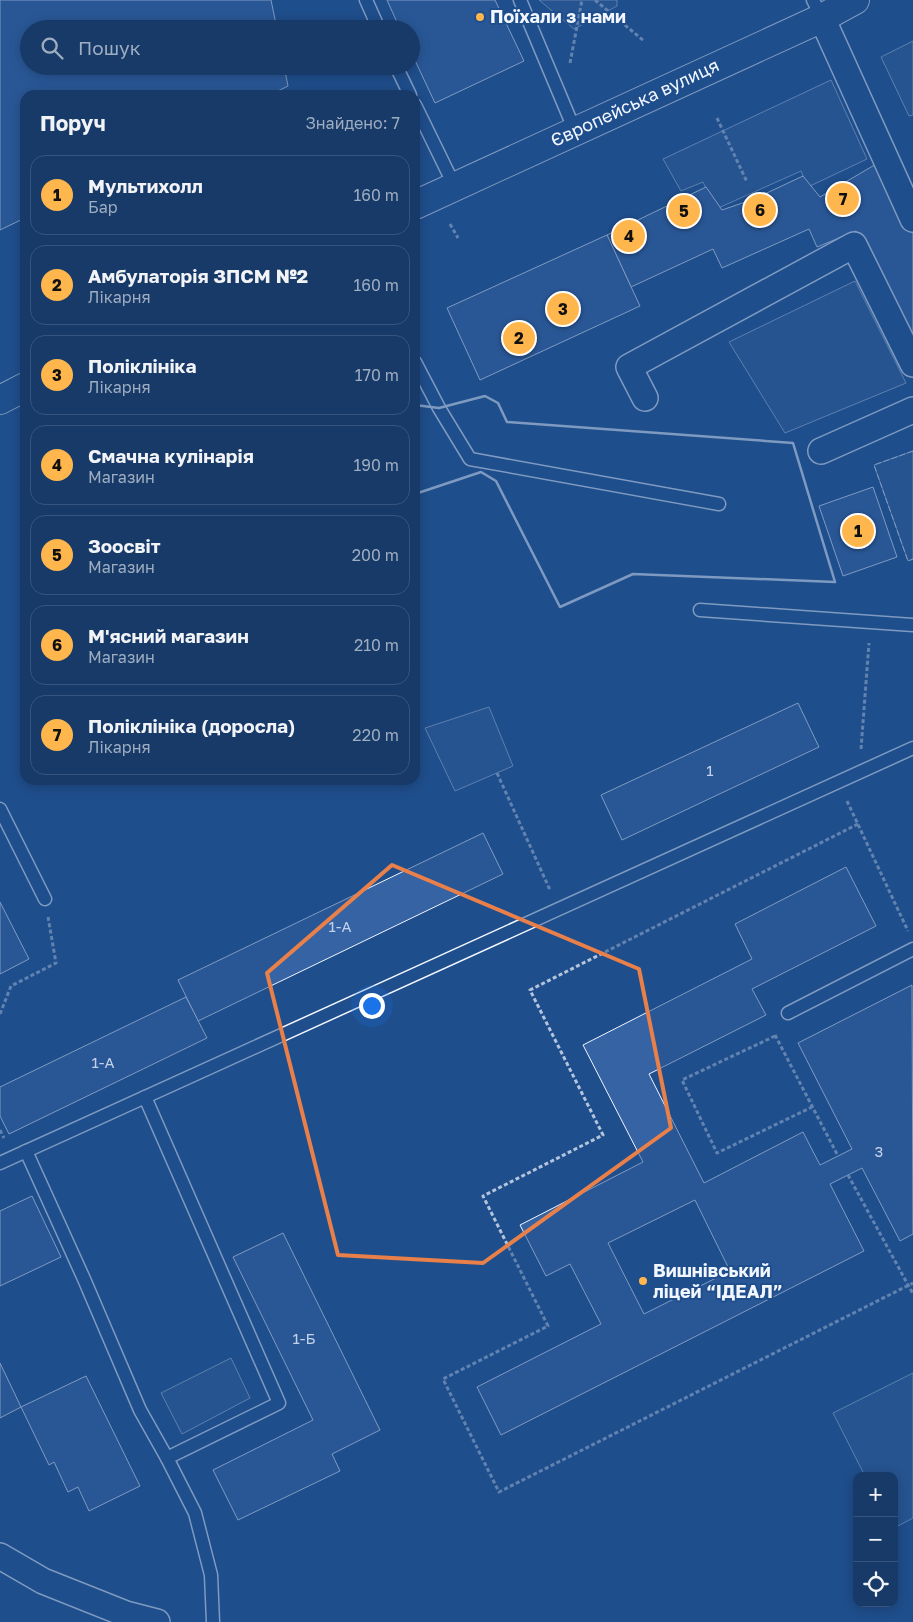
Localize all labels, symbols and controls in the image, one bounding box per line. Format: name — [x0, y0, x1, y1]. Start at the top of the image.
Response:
place label: Поїхали з нами — [490, 5, 626, 27]
marker: Поїхали з нами — [474, 11, 486, 23]
search box — [20, 20, 420, 75]
icon: search — [38, 34, 66, 62]
text: Пошук — [78, 36, 141, 59]
street label: Європейська вулиця — [547, 53, 722, 151]
text: Поруч — [40, 110, 106, 136]
text: Знайдено: 7 — [306, 113, 400, 133]
text: Мультихолл — [88, 174, 203, 197]
pin: 7 — [827, 180, 859, 218]
text: 1 — [53, 185, 61, 205]
text: 160 m — [353, 185, 399, 205]
pin: 6 — [744, 191, 776, 229]
pin: 5 — [668, 192, 700, 230]
text: Бар — [88, 197, 118, 217]
pin: 4 — [613, 217, 645, 255]
text: Амбулаторія ЗПСМ №2 — [88, 264, 308, 287]
text: 2 — [52, 275, 62, 295]
text: 160 m — [353, 275, 399, 295]
text: Лікарня — [88, 287, 151, 307]
pin: 3 — [547, 290, 579, 328]
pin: 2 — [503, 319, 535, 357]
text: Поліклініка — [88, 354, 196, 377]
text: 3 — [52, 365, 62, 385]
text: 170 m — [355, 365, 399, 385]
text: Лікарня — [88, 377, 151, 397]
text: Смачна кулінарія — [88, 444, 254, 467]
text: 4 — [52, 455, 62, 475]
text: 190 m — [353, 455, 399, 475]
text: Магазин — [88, 467, 155, 487]
pin: 1 — [842, 512, 874, 550]
text: Зоосвіт — [88, 534, 161, 557]
text: 5 — [52, 545, 62, 565]
text: 200 m — [352, 545, 399, 565]
text: Магазин — [88, 557, 155, 577]
text: М'ясний магазин — [88, 624, 249, 647]
text: 6 — [52, 635, 62, 655]
text: 210 m — [354, 635, 399, 655]
text: Магазин — [88, 647, 155, 667]
text: Поліклініка (доросла) — [88, 714, 295, 737]
text: 7 — [53, 725, 61, 745]
text: 220 m — [352, 725, 399, 745]
text: Лікарня — [88, 737, 151, 757]
house number: 1 — [706, 761, 714, 779]
house number: 1-А — [328, 917, 352, 935]
your location — [359, 993, 385, 1019]
house number: 1-А — [91, 1053, 115, 1071]
house number: 3 — [875, 1142, 883, 1160]
place label: Вишнівський ліцей “ІДЕАЛ” — [653, 1259, 783, 1302]
marker: Вишнівський ліцей “ІДЕАЛ” — [637, 1275, 649, 1287]
house number: 1-Б — [293, 1329, 315, 1347]
map controls — [853, 1472, 898, 1607]
button: + — [853, 1472, 898, 1517]
button: − — [853, 1517, 898, 1562]
button: locate — [853, 1562, 898, 1607]

